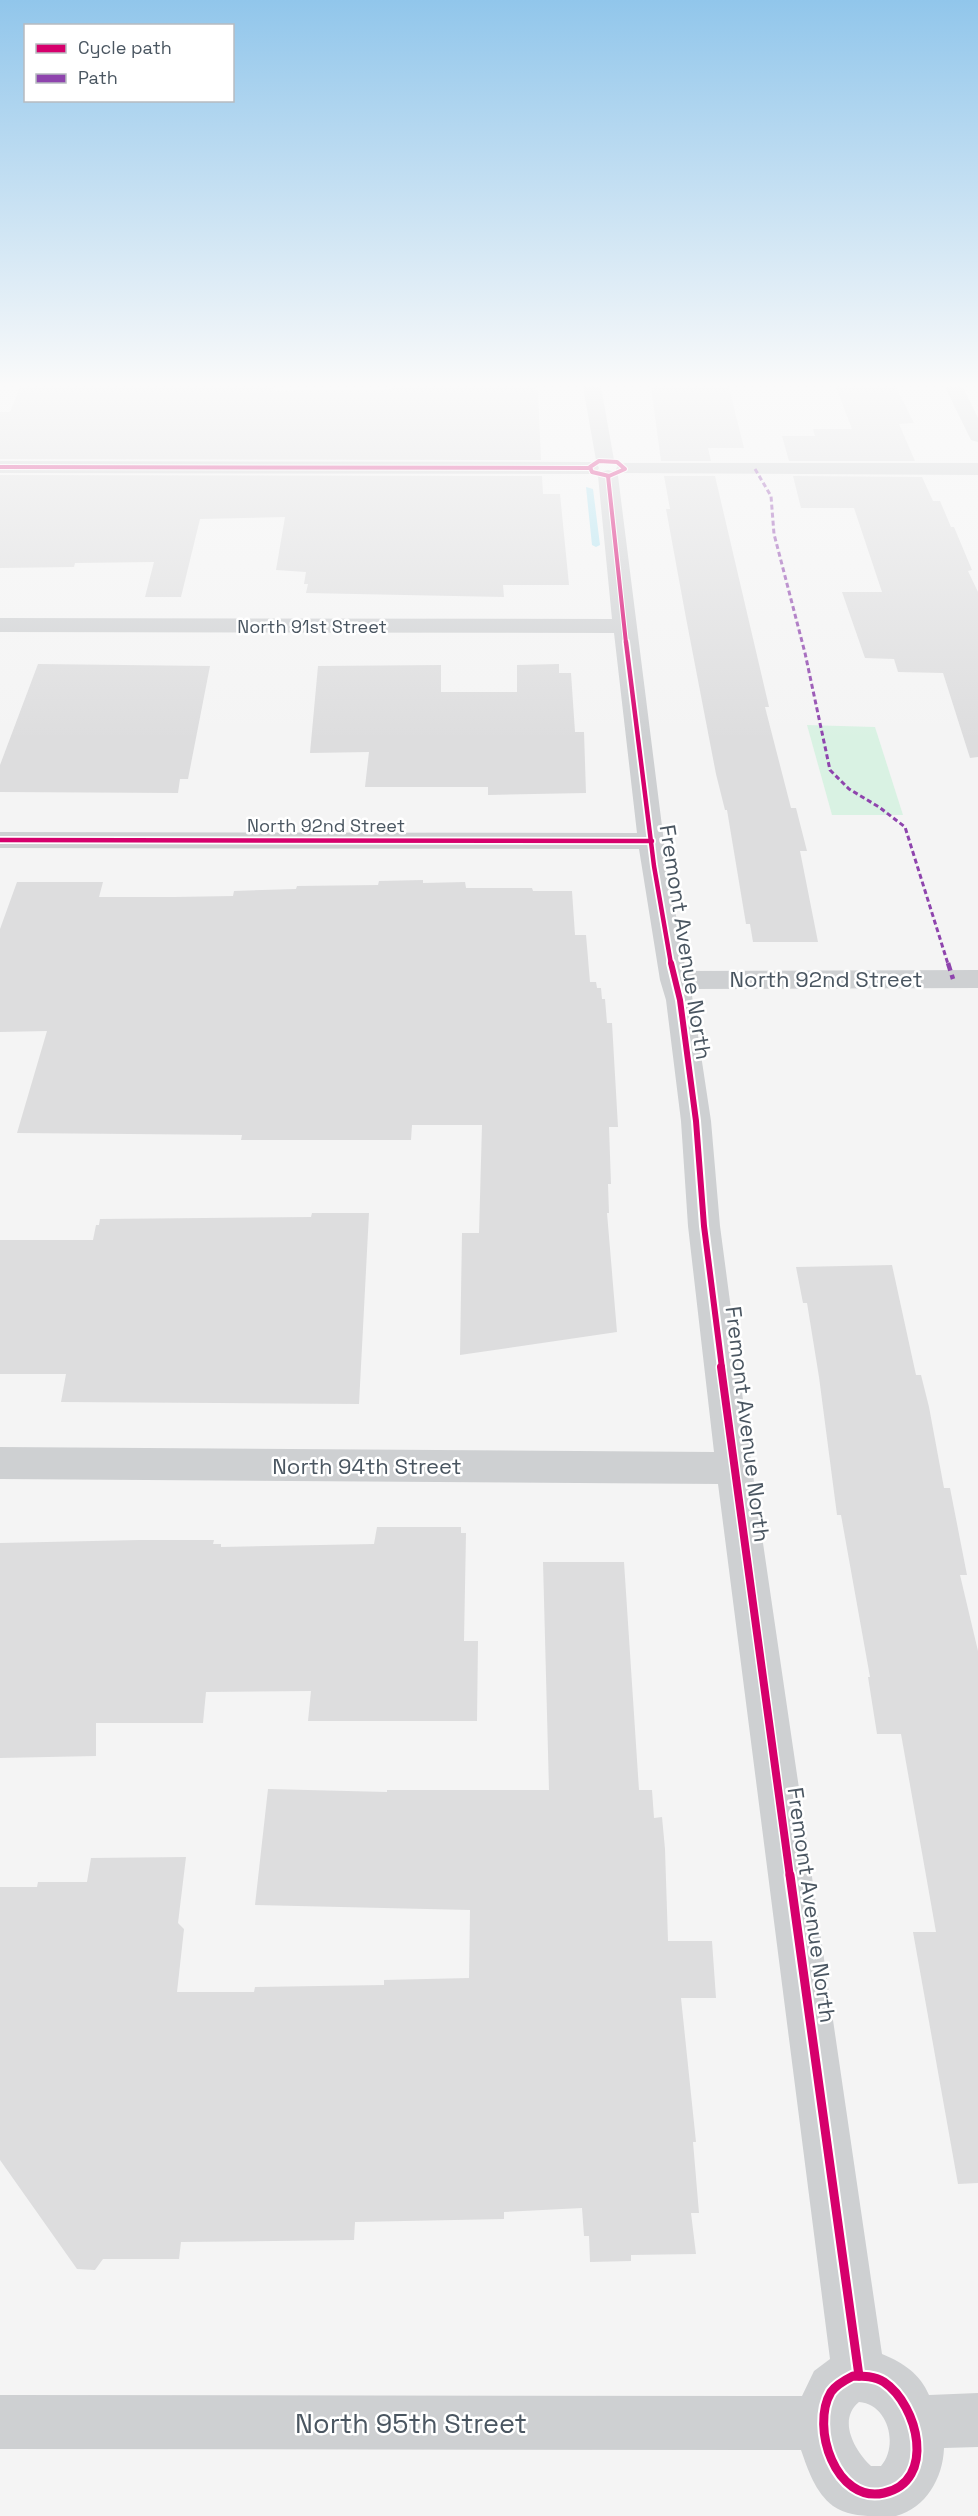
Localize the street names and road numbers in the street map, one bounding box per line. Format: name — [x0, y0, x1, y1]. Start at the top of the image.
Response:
street label: North 91st Street — [237, 615, 387, 638]
street label: North 92nd Street — [247, 814, 405, 837]
street label: Fremont Avenue North — [654, 823, 718, 1061]
street label: North 92nd Street — [729, 965, 923, 993]
street label: Fremont Avenue North — [720, 1304, 776, 1544]
street label: North 94th Street — [272, 1452, 462, 1480]
street label: Fremont Avenue North — [782, 1785, 842, 2025]
street label: North 95th Street — [295, 2406, 527, 2441]

